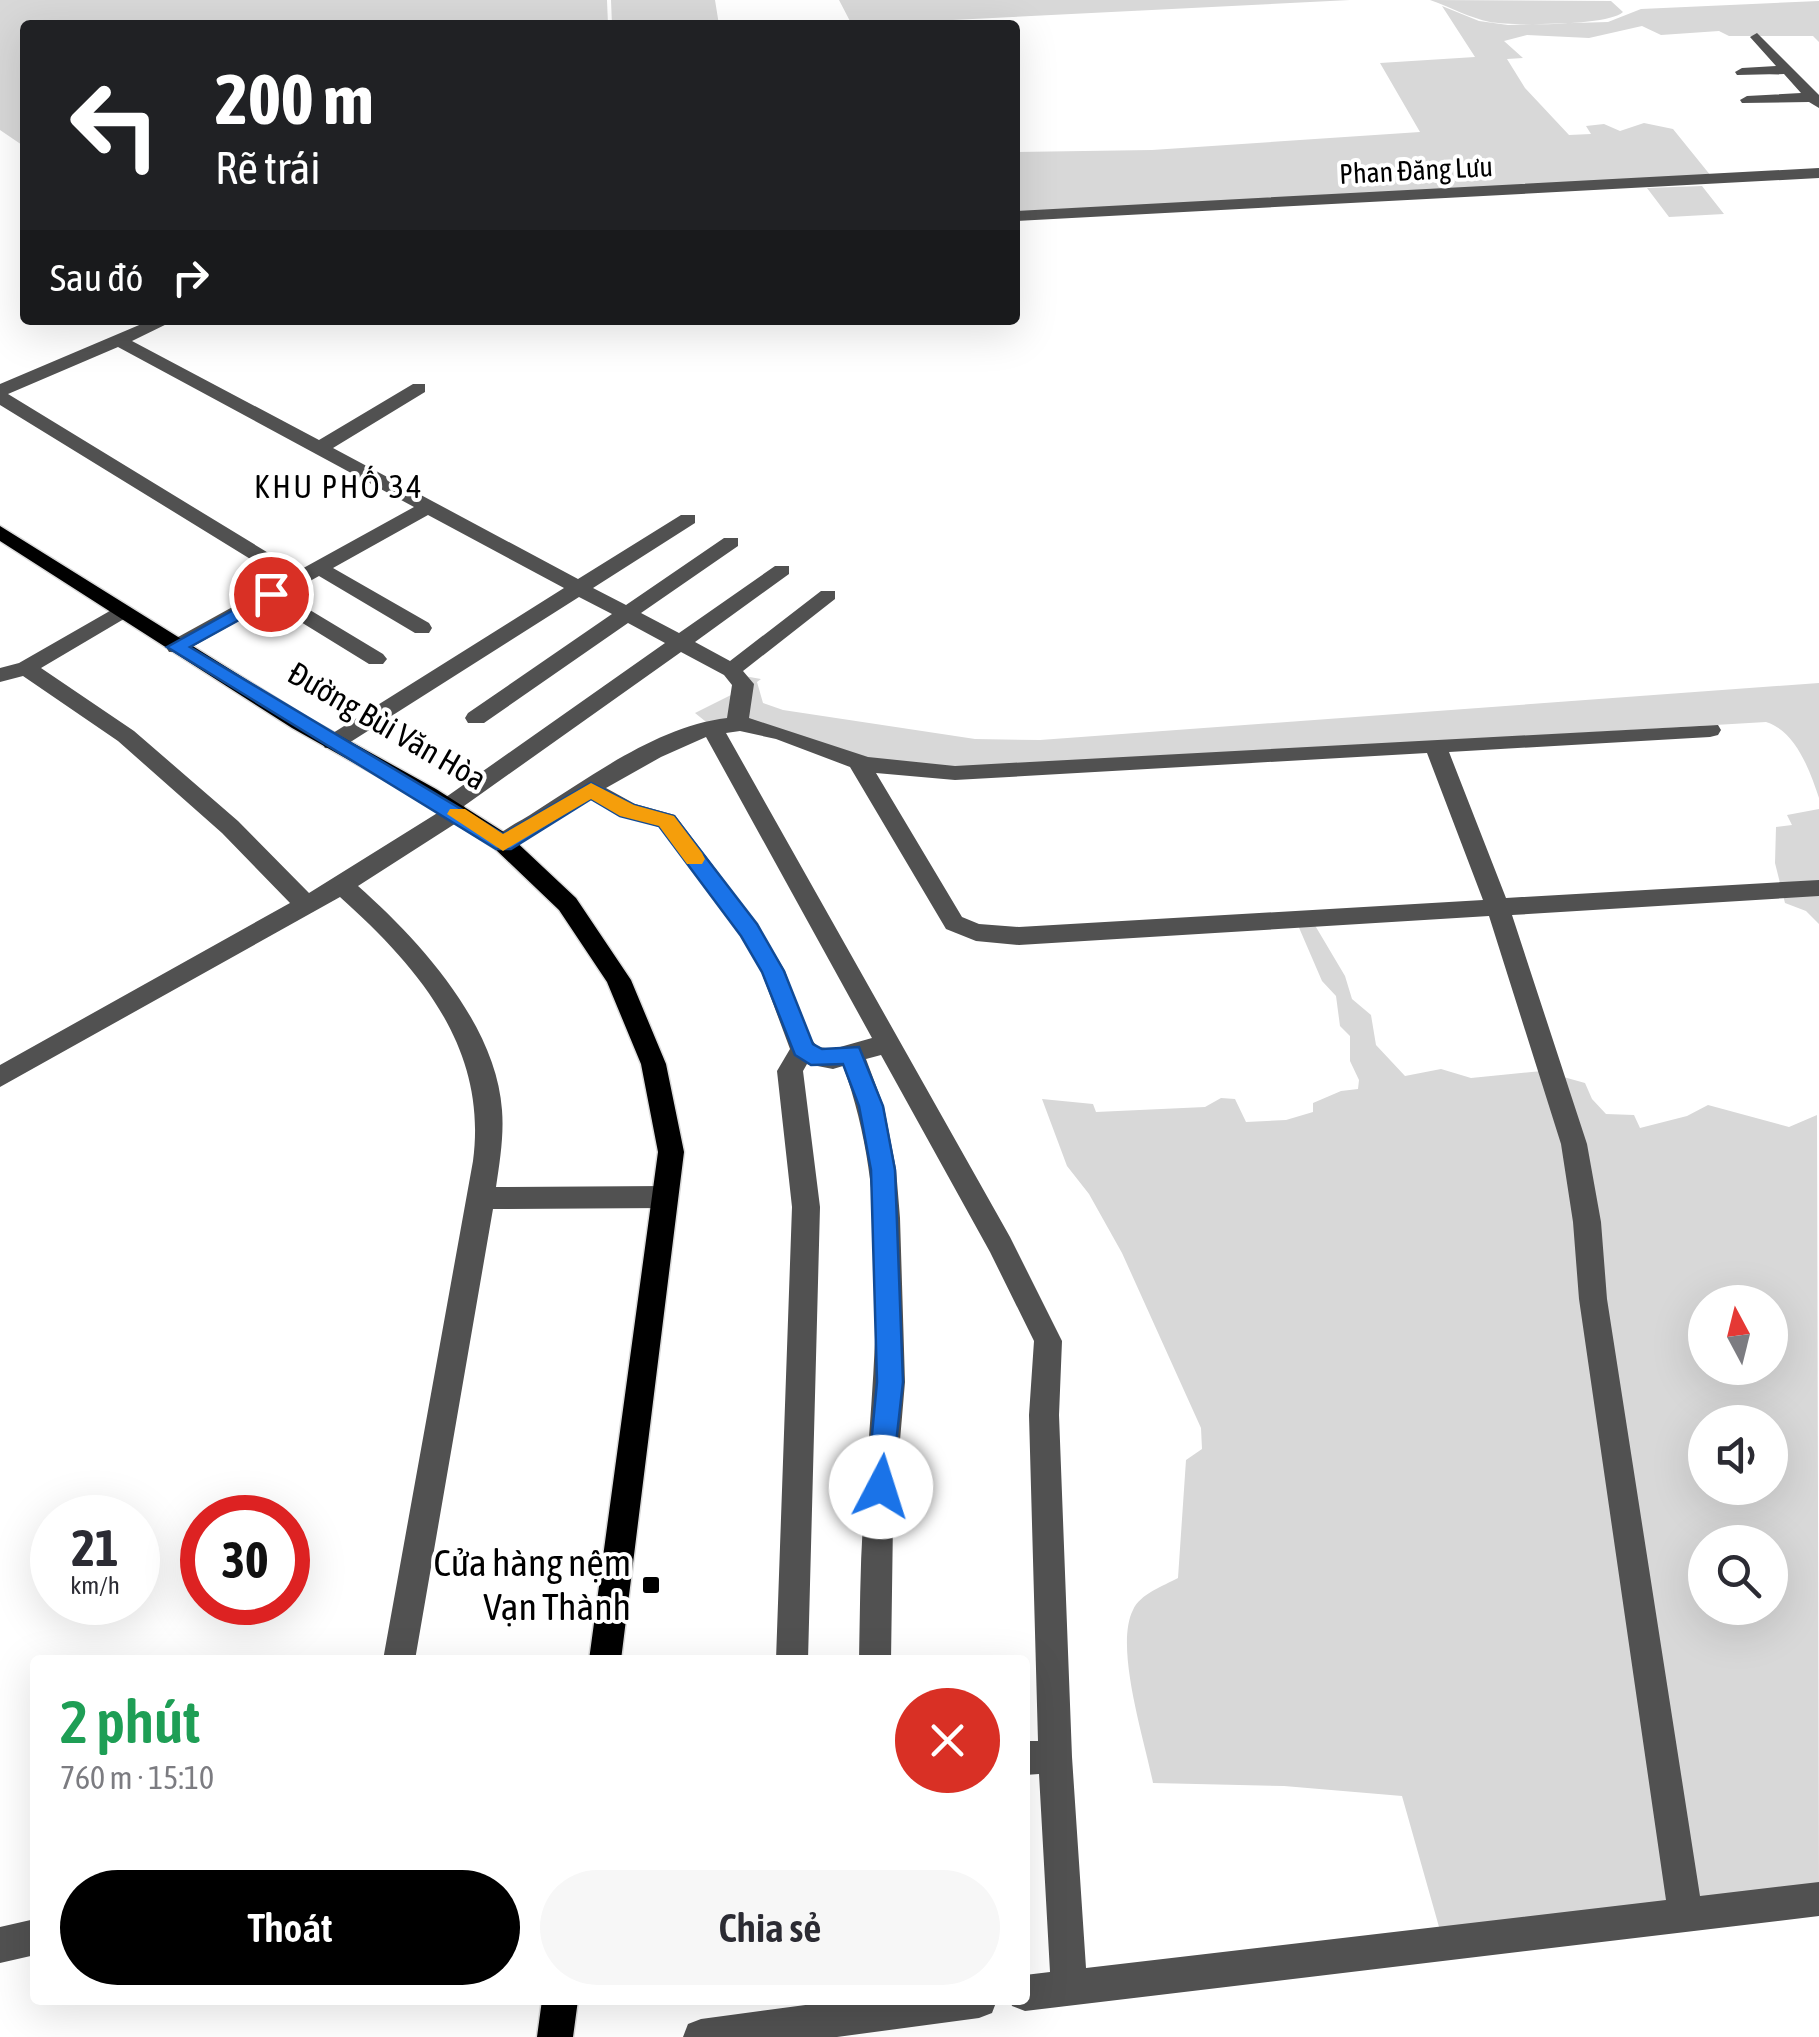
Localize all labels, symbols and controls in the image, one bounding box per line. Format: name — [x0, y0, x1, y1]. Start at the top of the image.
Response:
text: 200 m — [215, 59, 374, 139]
icon: left — [50, 60, 180, 190]
text: Rẽ trái — [215, 142, 321, 194]
street label: Phan Đăng Lưu — [1338, 150, 1494, 190]
icon: right — [163, 250, 218, 305]
text: Sau đó — [50, 256, 143, 299]
district label: KHU PHỐ 34 — [254, 465, 424, 505]
pin — [229, 552, 314, 637]
icon: arrive — [244, 567, 299, 622]
street label: Đường Bùi Văn Hòa — [282, 654, 493, 797]
north arrow — [1688, 1285, 1788, 1385]
map controls — [1688, 1285, 1788, 1625]
button: sound — [1688, 1405, 1788, 1505]
position arrow — [829, 1435, 933, 1539]
speed limit sign: 30 — [180, 1495, 310, 1625]
text: 21 — [71, 1519, 118, 1577]
button: search — [1688, 1525, 1788, 1625]
place label: Cửa hàng nệm Vạn Thành — [434, 1541, 631, 1628]
text: km/h — [70, 1571, 120, 1599]
marker: Cửa hàng nệm Vạn Thành — [640, 1574, 662, 1596]
text: 2 phút — [60, 1687, 200, 1756]
button: close — [895, 1688, 1000, 1793]
text: 760 m · 15:10 — [60, 1759, 214, 1796]
button: Thoát — [60, 1870, 520, 1985]
button: Chia sẻ — [540, 1870, 1000, 1985]

